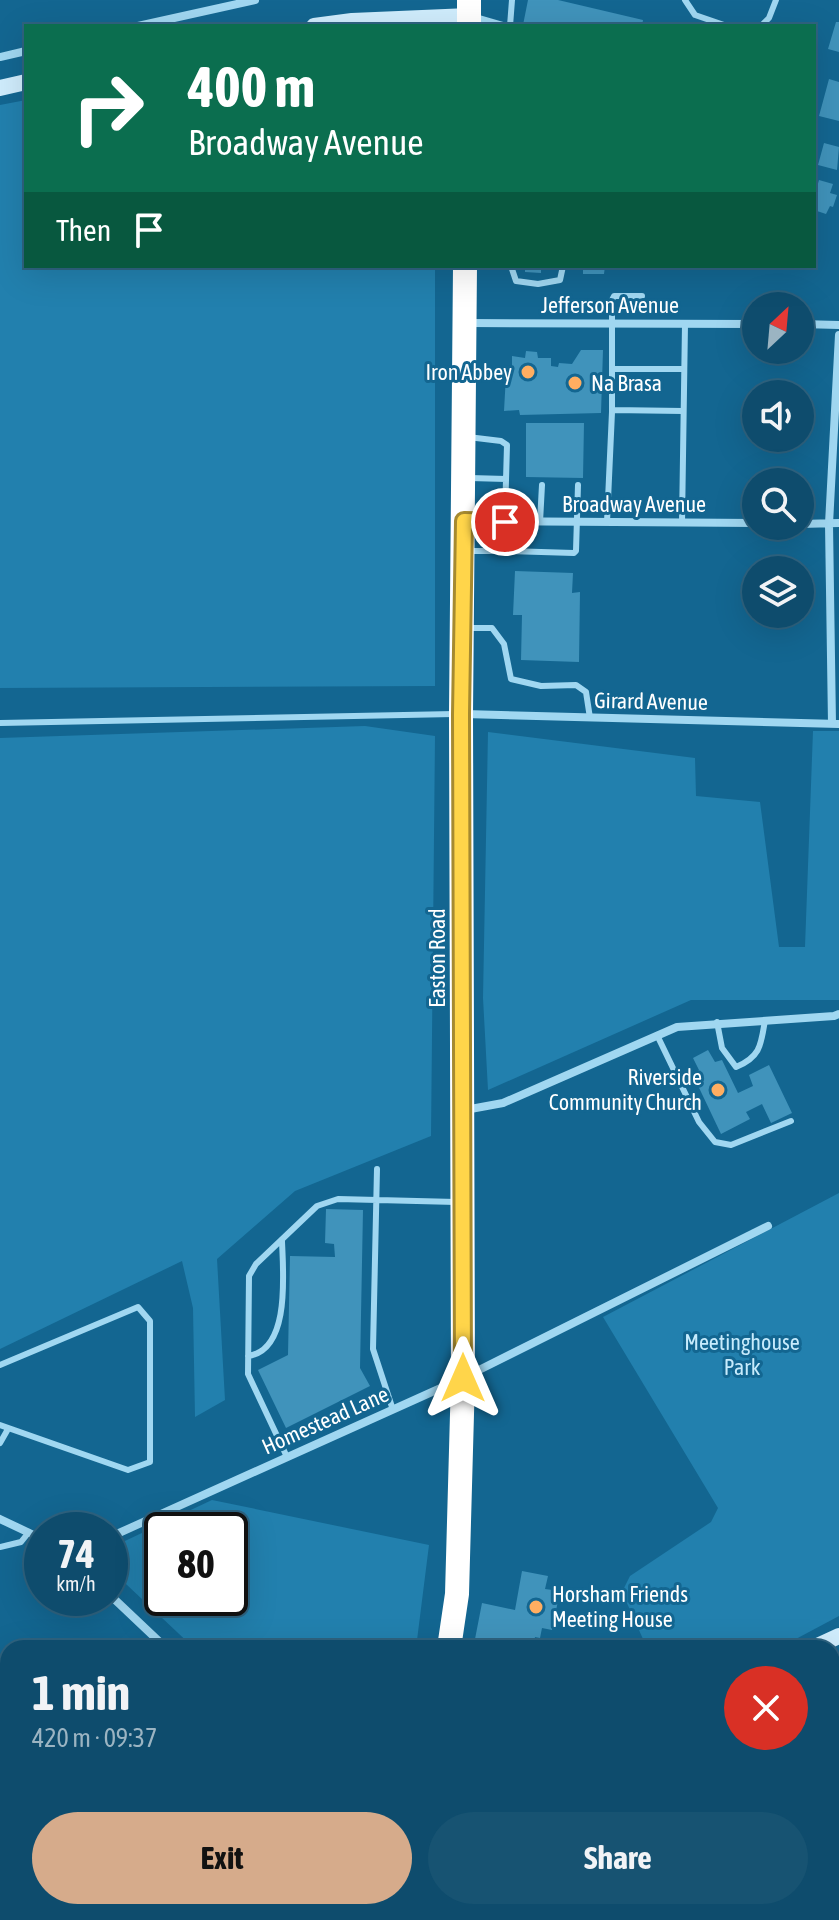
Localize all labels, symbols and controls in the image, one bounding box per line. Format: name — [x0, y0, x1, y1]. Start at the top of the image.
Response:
text: 400 m — [188, 55, 315, 119]
icon: right — [56, 56, 160, 160]
text: Broadway Avenue — [188, 121, 424, 163]
icon: arrive — [127, 208, 171, 252]
text: Then — [56, 213, 111, 247]
street label: Jefferson Avenue — [541, 292, 679, 318]
north arrow — [742, 292, 814, 364]
map controls — [742, 292, 814, 628]
place label: Iron Abbey — [425, 359, 512, 385]
marker: Iron Abbey — [519, 363, 537, 381]
place label: Na Brasa — [591, 370, 662, 396]
marker: Na Brasa — [566, 374, 584, 392]
button: sound — [742, 380, 814, 452]
button: search — [742, 468, 814, 540]
pin — [471, 488, 539, 556]
street label: Broadway Avenue — [562, 491, 706, 517]
icon: arrive — [483, 500, 527, 544]
button: layers — [742, 556, 814, 628]
street label: Girard Avenue — [594, 687, 708, 715]
street label: Easton Road — [424, 908, 450, 1008]
place label: Riverside Community Church — [549, 1064, 702, 1115]
marker: Riverside Community Church — [709, 1081, 727, 1099]
park label: Meetinghouse Park — [684, 1329, 800, 1380]
position arrow — [421, 1336, 505, 1420]
street label: Homestead Lane — [258, 1380, 392, 1460]
speed limit sign: 80 — [144, 1512, 248, 1616]
text: 74 — [57, 1531, 95, 1576]
text: km/h — [56, 1572, 96, 1595]
place label: Horsham Friends Meeting House — [552, 1581, 688, 1632]
marker: Horsham Friends Meeting House — [527, 1598, 545, 1616]
text: 1 min — [32, 1665, 130, 1720]
button: close — [724, 1666, 808, 1750]
text: 420 m · 09:37 — [32, 1723, 157, 1753]
button: Exit — [32, 1812, 412, 1904]
button: Share — [428, 1812, 808, 1904]

